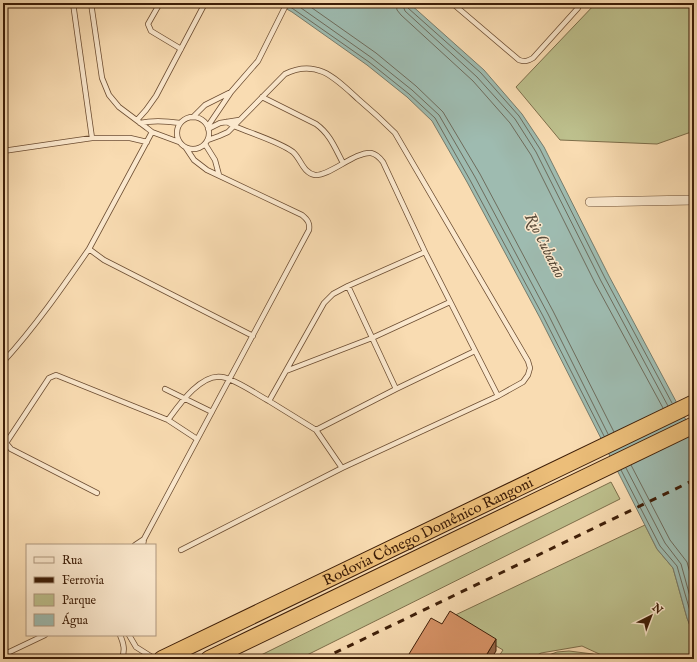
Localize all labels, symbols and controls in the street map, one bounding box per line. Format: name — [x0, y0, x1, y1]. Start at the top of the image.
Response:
water label: Rio Cubatão — [519, 210, 569, 282]
street label: Rodovia Cônego Domênico Rangoni — [320, 473, 536, 590]
legend — [26, 544, 156, 636]
text: Rua — [62, 553, 83, 568]
text: Ferrovia — [62, 573, 105, 588]
text: Parque — [62, 593, 97, 609]
north arrow — [631, 596, 671, 636]
text: N — [648, 600, 666, 618]
text: Água — [61, 612, 89, 628]

